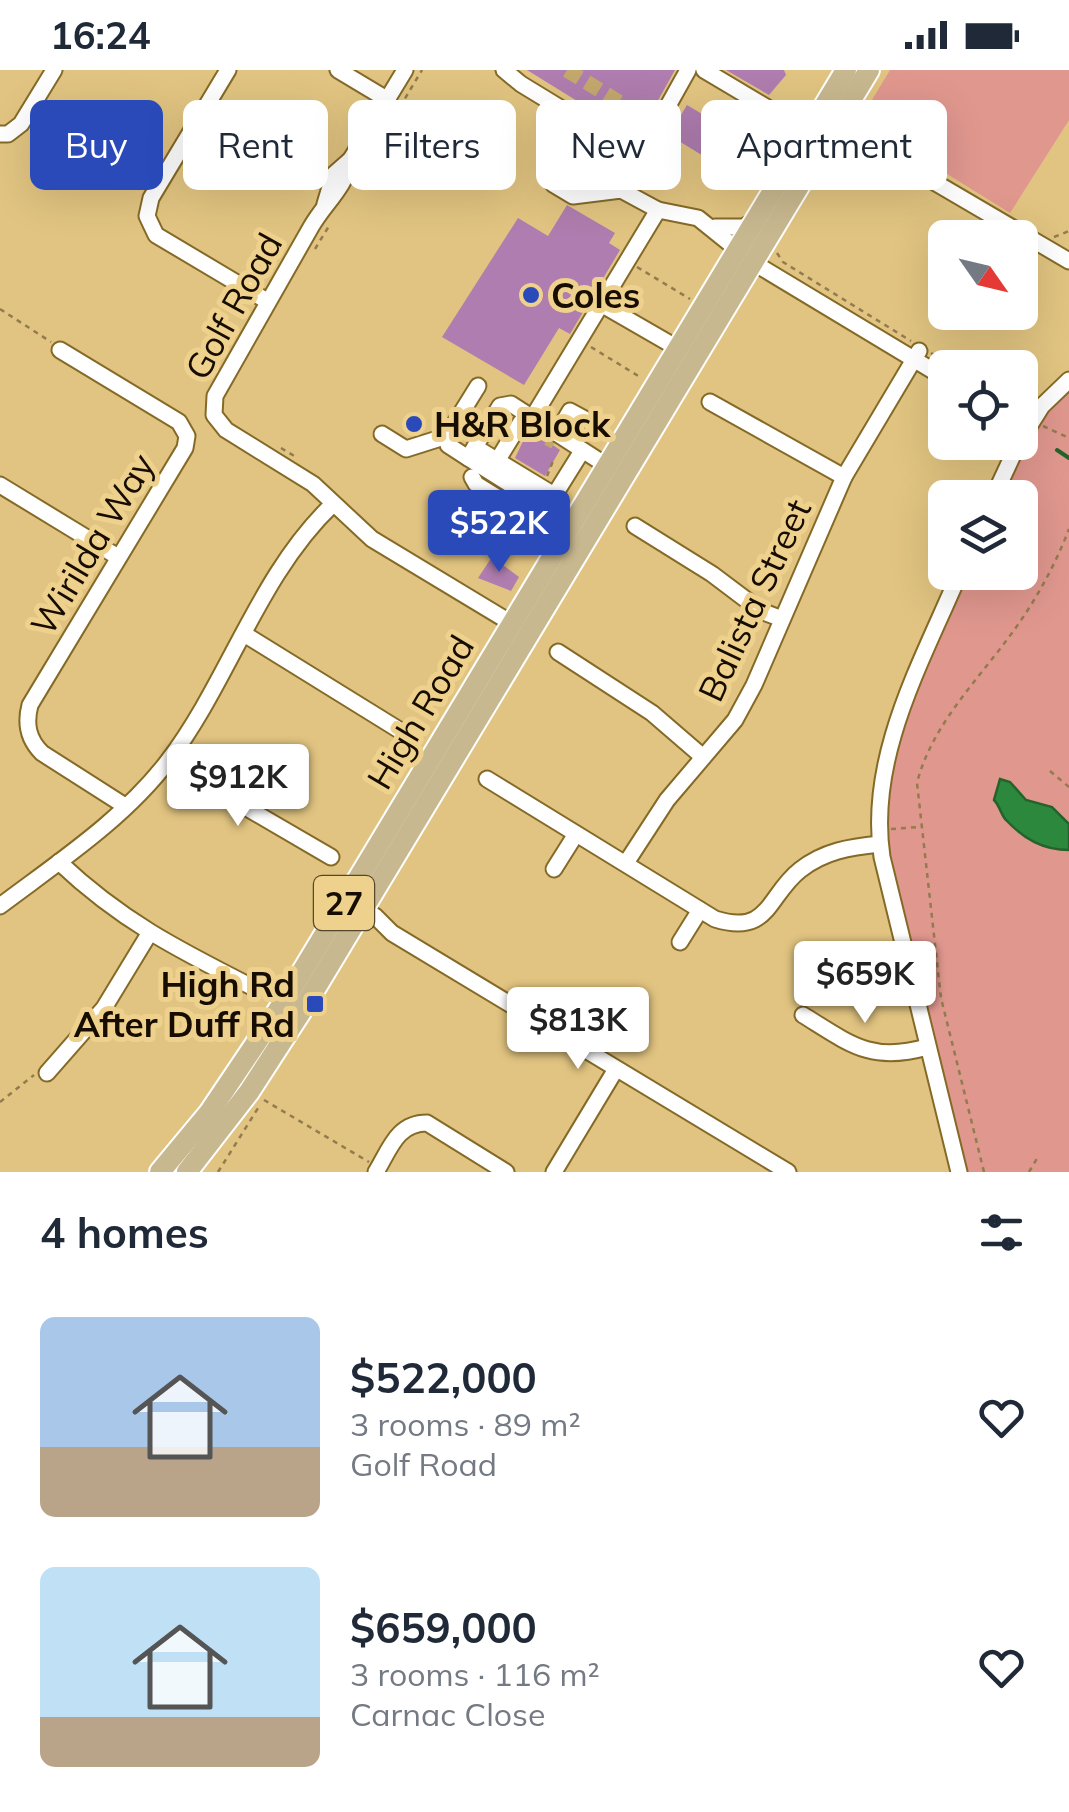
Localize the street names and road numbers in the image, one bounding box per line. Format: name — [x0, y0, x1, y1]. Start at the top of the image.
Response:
street label: Golf Road — [175, 225, 291, 387]
street label: Wirilda Way — [21, 445, 164, 643]
street label: Balista Street — [688, 492, 820, 708]
street label: High Road — [357, 627, 483, 797]
road number: 27 — [314, 876, 374, 930]

